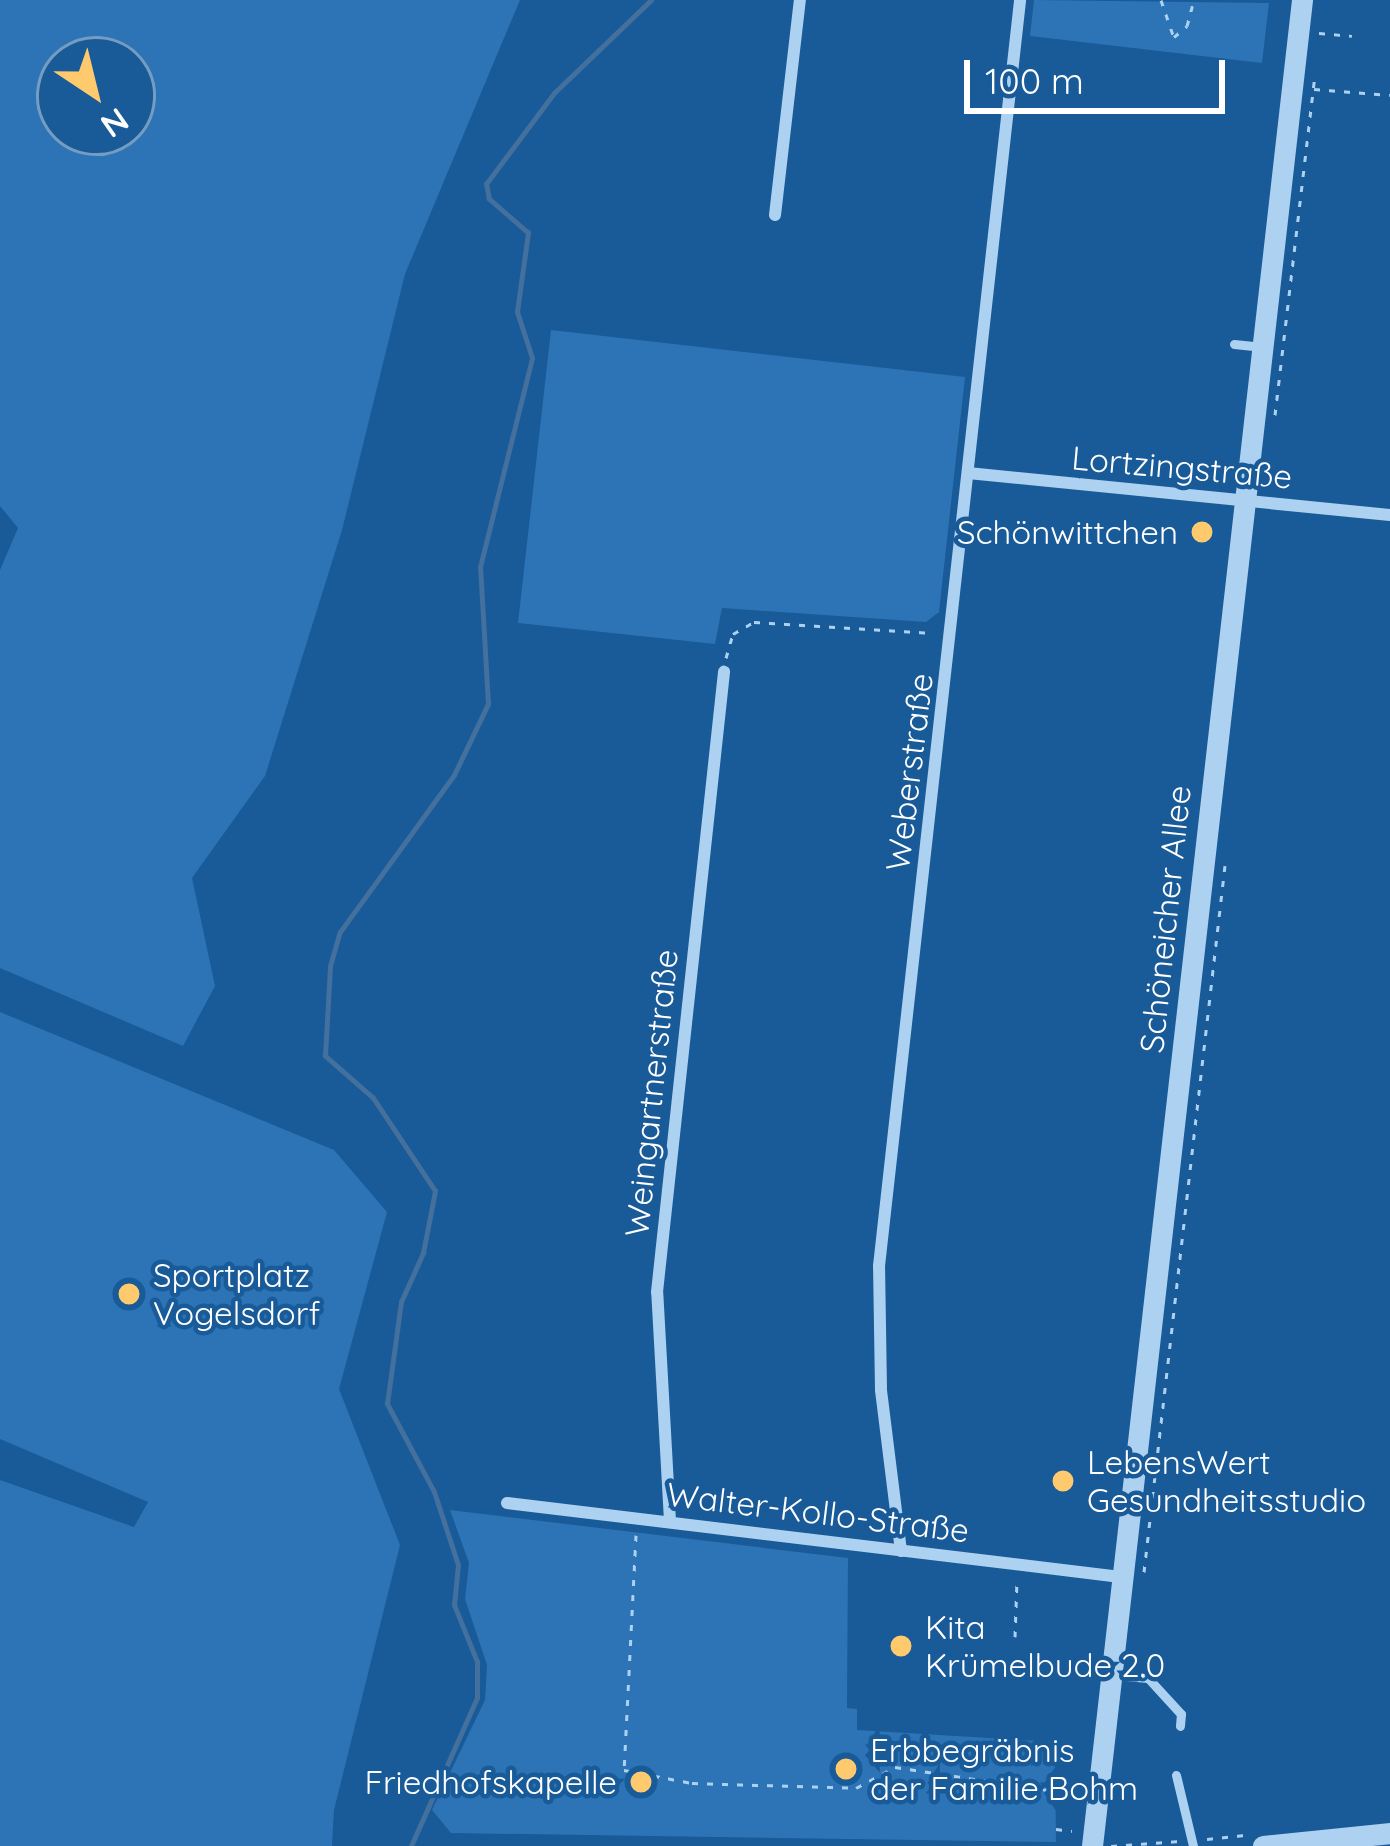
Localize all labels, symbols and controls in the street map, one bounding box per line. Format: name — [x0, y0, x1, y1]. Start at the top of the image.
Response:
north arrow — [36, 36, 156, 156]
scale bar — [970, 36, 1231, 110]
text: 100 m — [985, 58, 1084, 103]
text: N — [94, 100, 137, 147]
street label: Lortzingstraße — [1070, 438, 1294, 496]
place label: Schönwittchen — [957, 512, 1178, 552]
marker: Schönwittchen — [1189, 519, 1215, 545]
street label: Weberstraße — [877, 671, 941, 873]
street label: Schöneicher Allee — [1131, 783, 1199, 1055]
street label: Weingartnerstraße — [616, 947, 686, 1239]
place label: Sportplatz Vogelsdorf — [153, 1255, 320, 1333]
marker: Sportplatz Vogelsdorf — [116, 1281, 142, 1307]
place label: LebensWert Gesundheitsstudio — [1087, 1442, 1366, 1520]
marker: LebensWert Gesundheitsstudio — [1050, 1468, 1076, 1494]
street label: Walter-Kollo-Straße — [665, 1474, 971, 1550]
place label: Kita Krümelbude 2.0 — [925, 1607, 1165, 1685]
marker: Kita Krümelbude 2.0 — [888, 1633, 914, 1659]
place label: Erbbegräbnis der Familie Bohm — [870, 1730, 1138, 1808]
marker: Erbbegräbnis der Familie Bohm — [833, 1756, 859, 1782]
place label: Friedhofskapelle — [365, 1762, 617, 1802]
marker: Friedhofskapelle — [628, 1769, 654, 1795]

